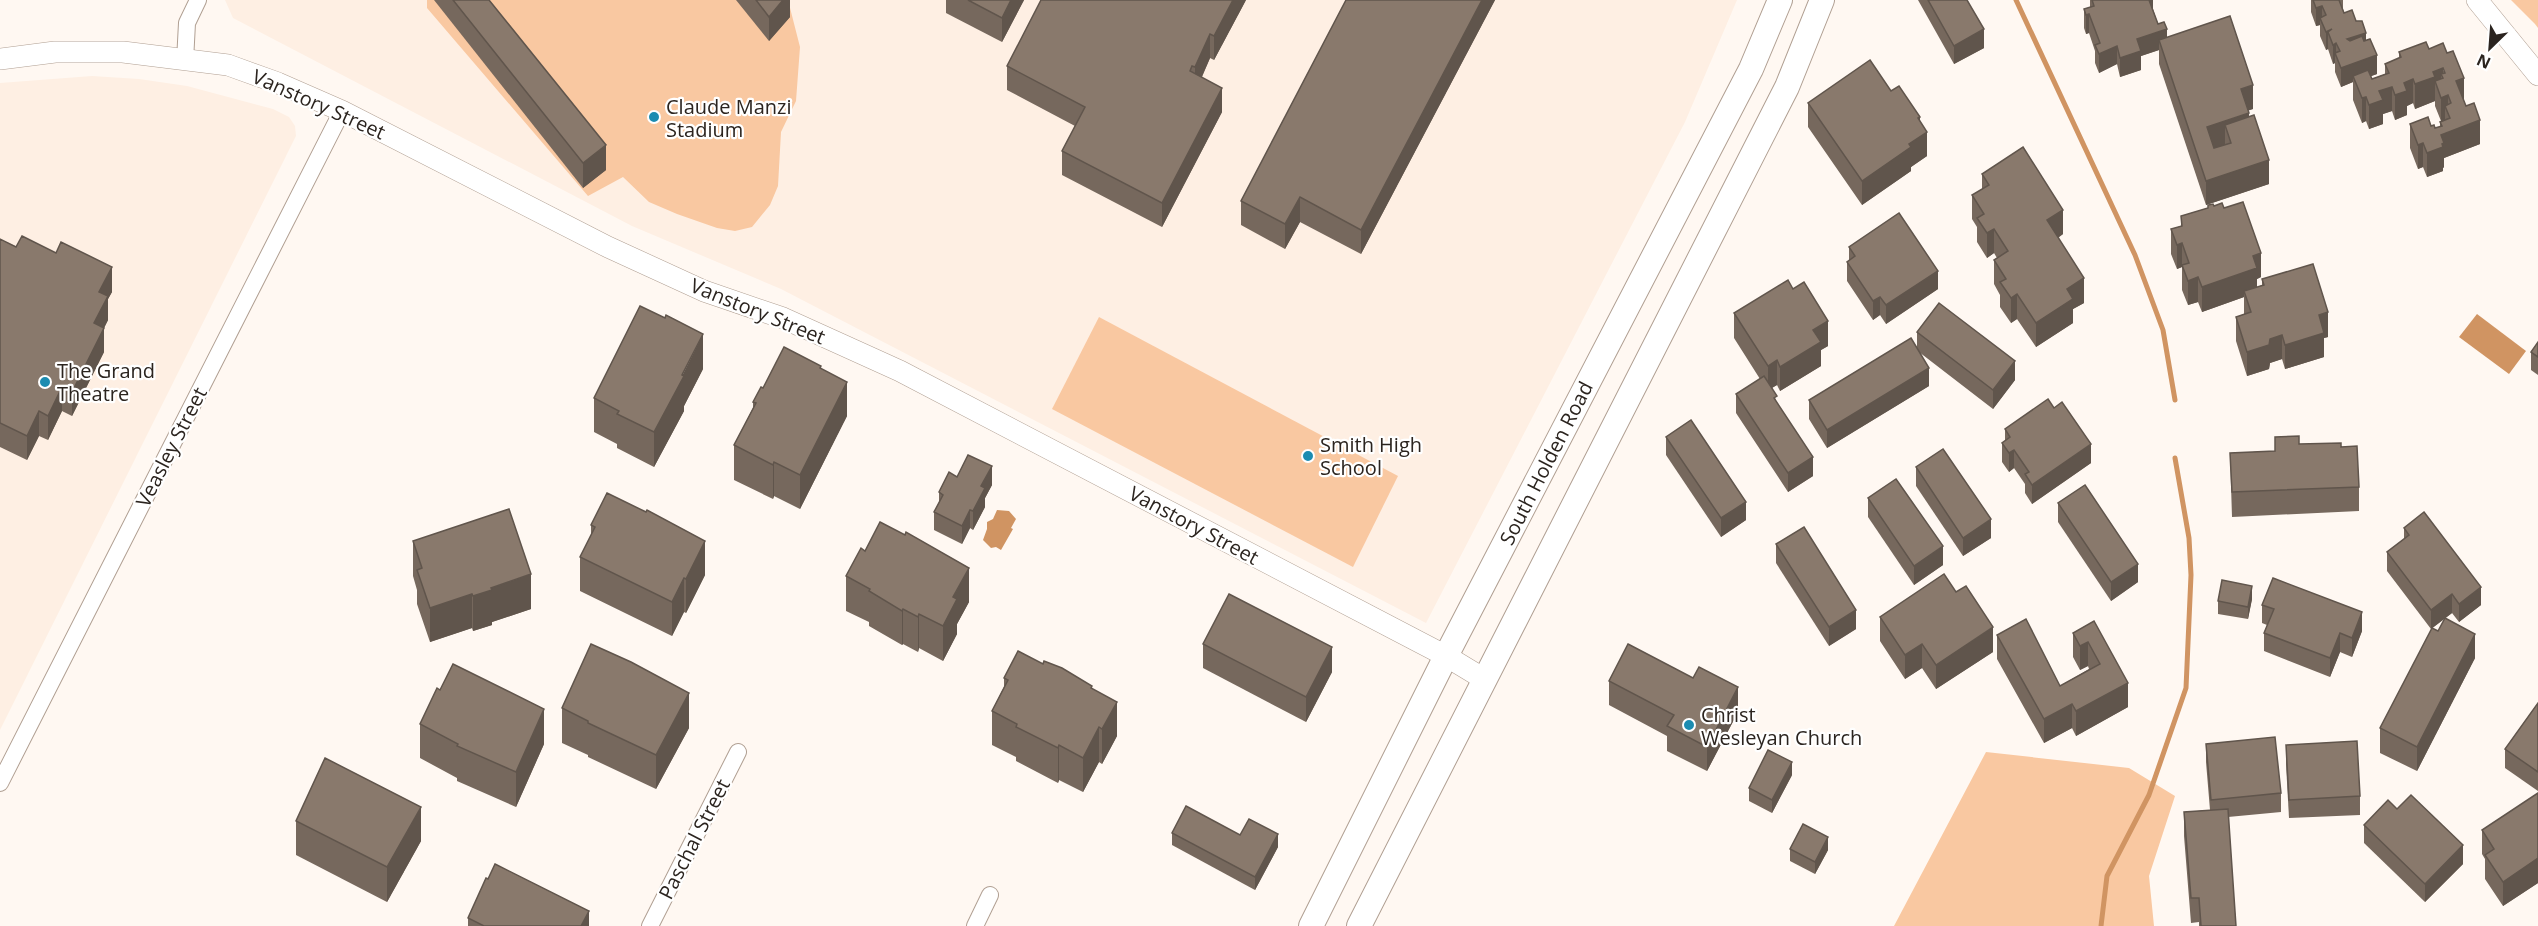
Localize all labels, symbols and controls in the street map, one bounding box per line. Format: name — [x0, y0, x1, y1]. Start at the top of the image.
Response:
north arrow — [2460, 18, 2520, 78]
text: N — [2473, 49, 2494, 74]
street label: Vanstory Street — [248, 63, 390, 145]
place label: Claude Manzi Stadium — [666, 93, 791, 143]
marker: Claude Manzi Stadium — [647, 110, 661, 124]
street label: Vanstory Street — [687, 272, 829, 350]
place label: The Grand Theatre — [57, 357, 155, 407]
marker: The Grand Theatre — [38, 375, 52, 389]
street label: South Holden Road — [1493, 377, 1599, 549]
street label: Veasley Street — [129, 382, 213, 512]
place label: Smith High School — [1320, 431, 1422, 481]
marker: Smith High School — [1301, 449, 1315, 463]
street label: Vanstory Street — [1124, 479, 1264, 571]
place label: Christ Wesleyan Church — [1701, 701, 1862, 751]
marker: Christ Wesleyan Church — [1682, 718, 1696, 732]
street label: Paschal Street — [652, 774, 736, 904]

